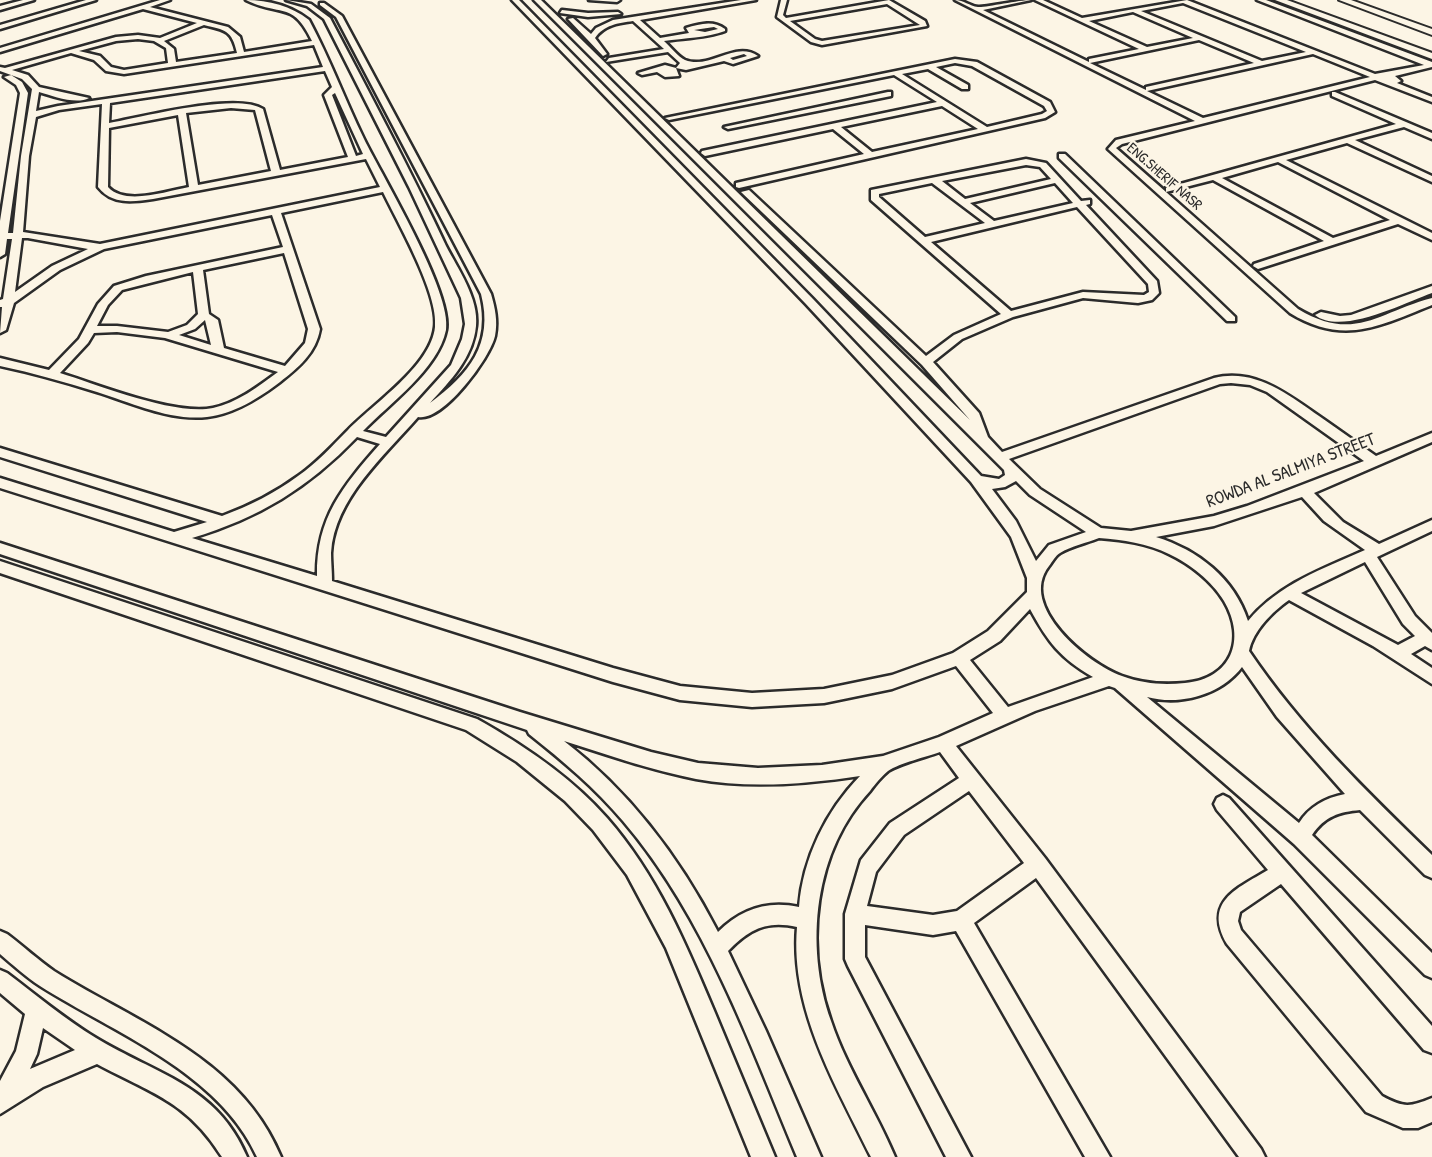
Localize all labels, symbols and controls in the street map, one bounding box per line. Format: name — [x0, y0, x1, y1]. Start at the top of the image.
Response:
street label: ENG.SHERIF NASR — [1123, 139, 1205, 215]
street label: ROWDA AL SALMIYA STREET — [1204, 429, 1378, 513]

